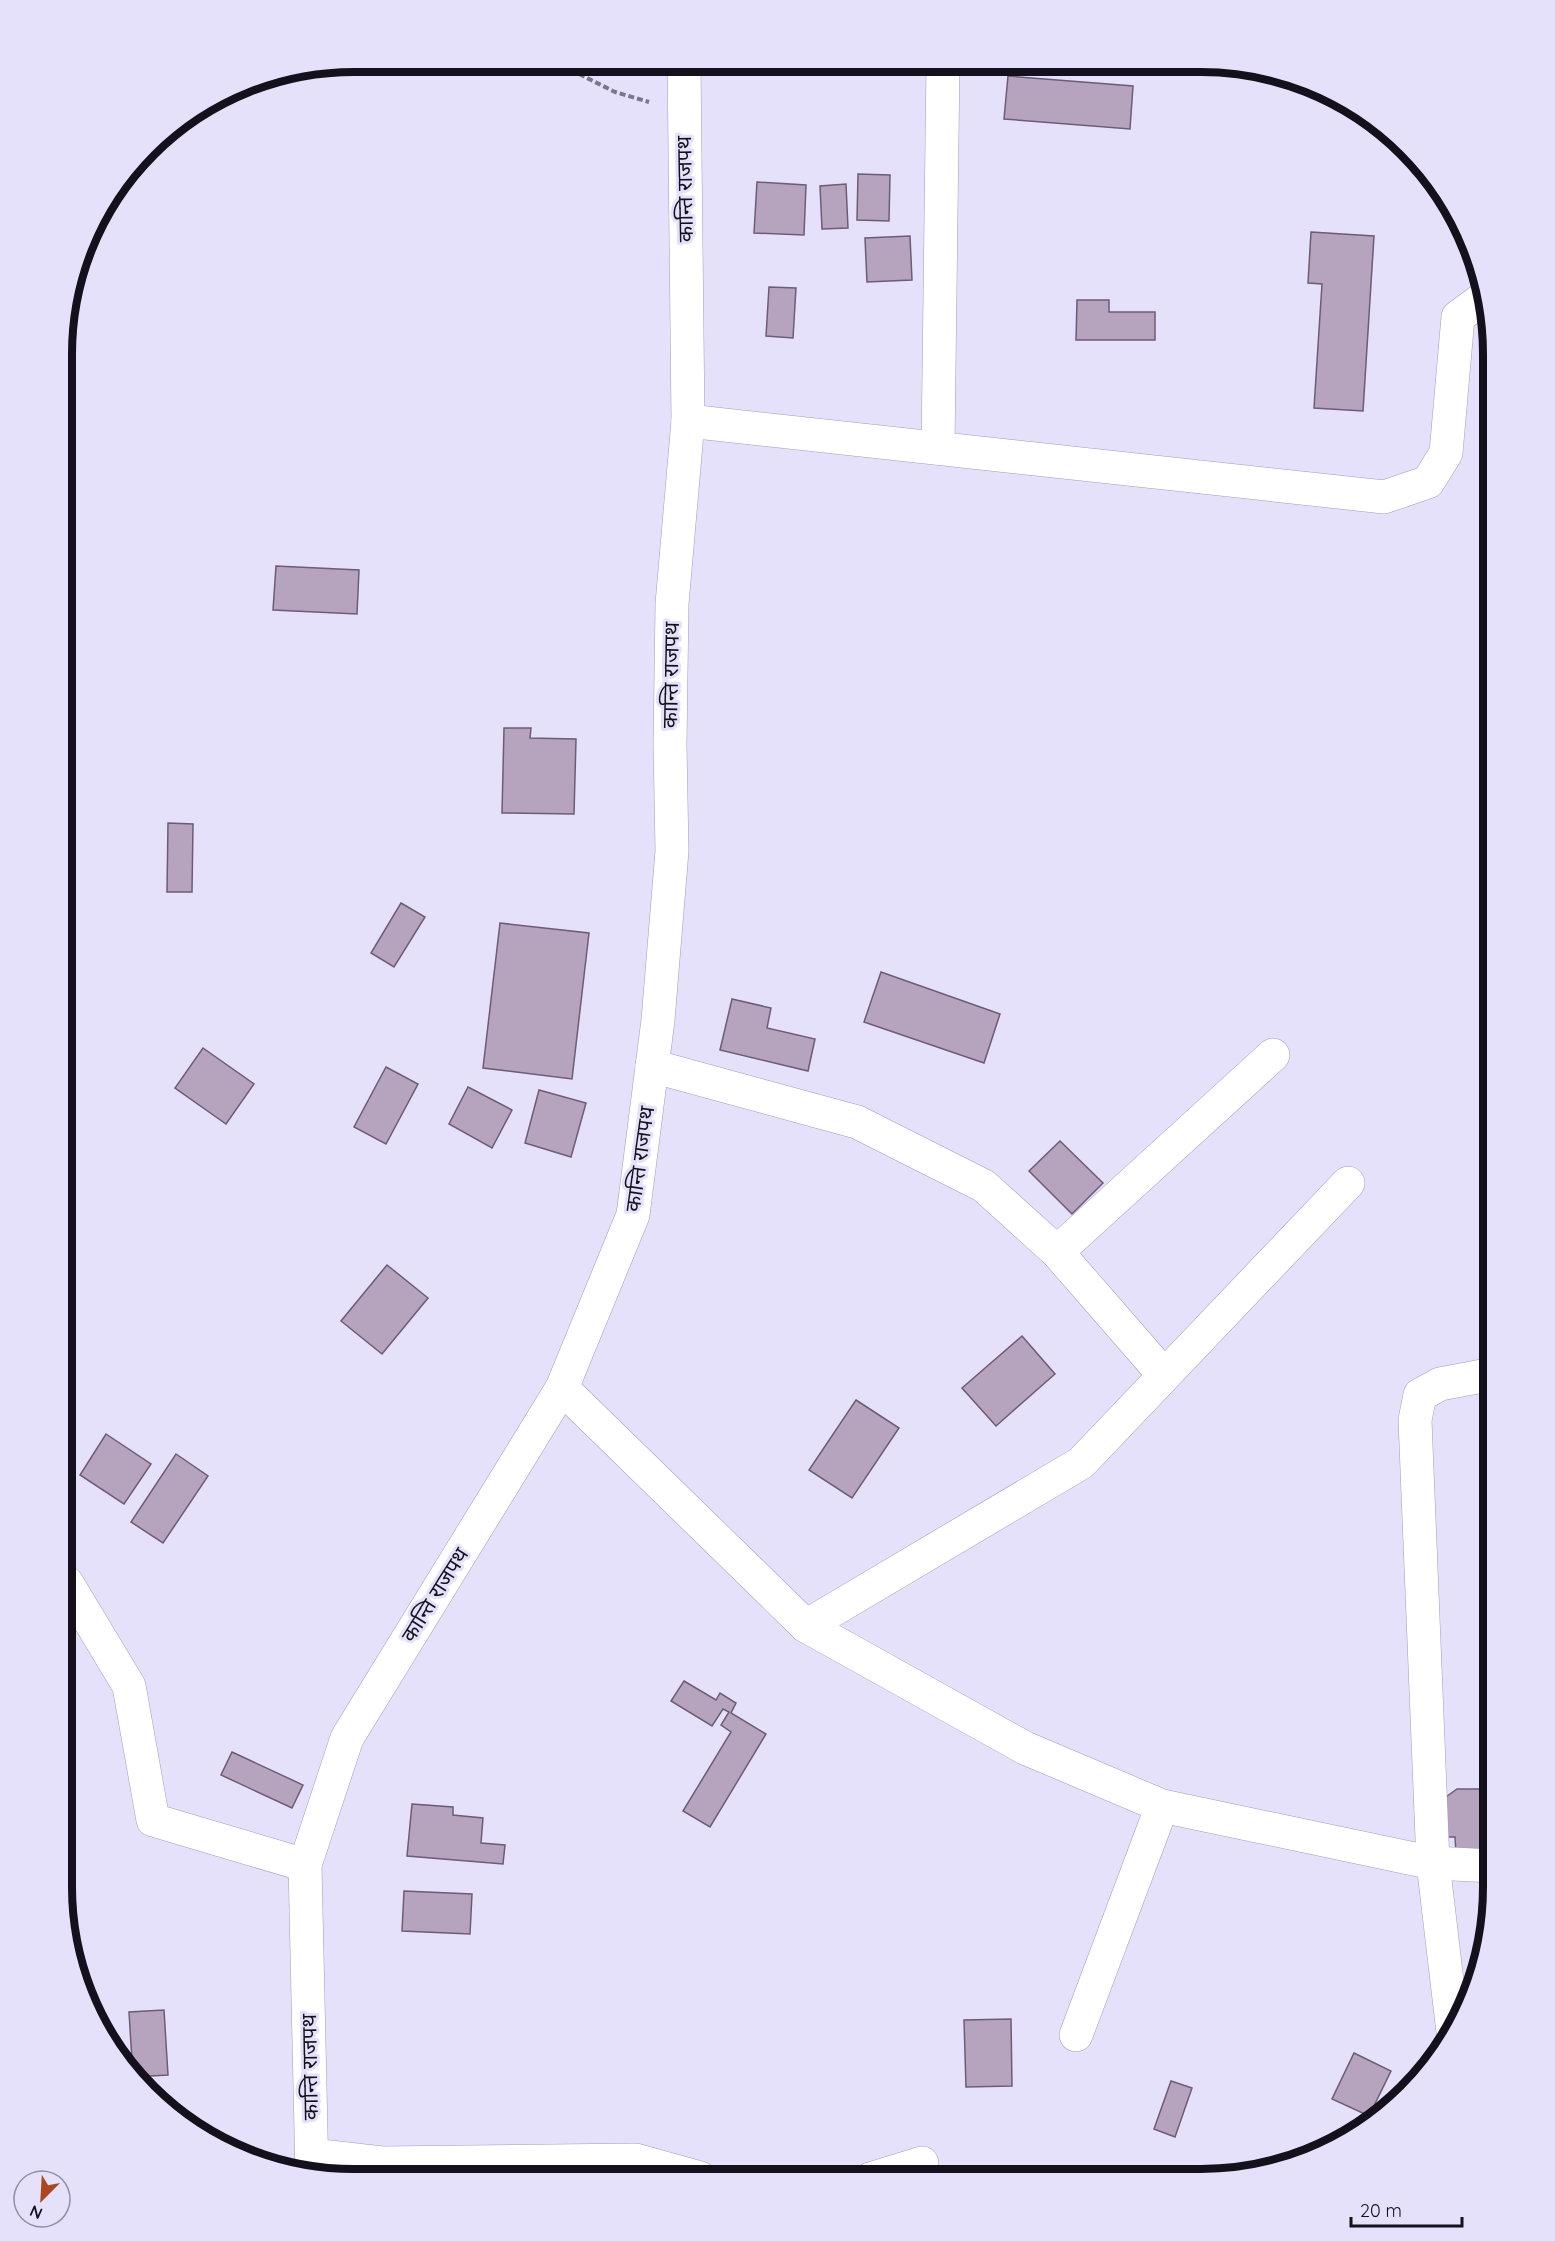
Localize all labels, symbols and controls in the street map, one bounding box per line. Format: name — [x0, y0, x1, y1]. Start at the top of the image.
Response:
street label: कान्ति राजपथ — [670, 135, 698, 242]
street label: कान्ति राजपथ — [656, 621, 684, 728]
street label: कान्ति राजपथ — [619, 1104, 659, 1213]
street label: कान्ति राजपथ — [395, 1542, 474, 1646]
street label: कान्ति राजपथ — [295, 2013, 323, 2120]
north arrow — [12, 2169, 72, 2229]
scale bar — [1351, 2190, 1462, 2228]
text: 20 m — [1360, 2199, 1402, 2222]
text: N — [26, 2201, 45, 2224]

